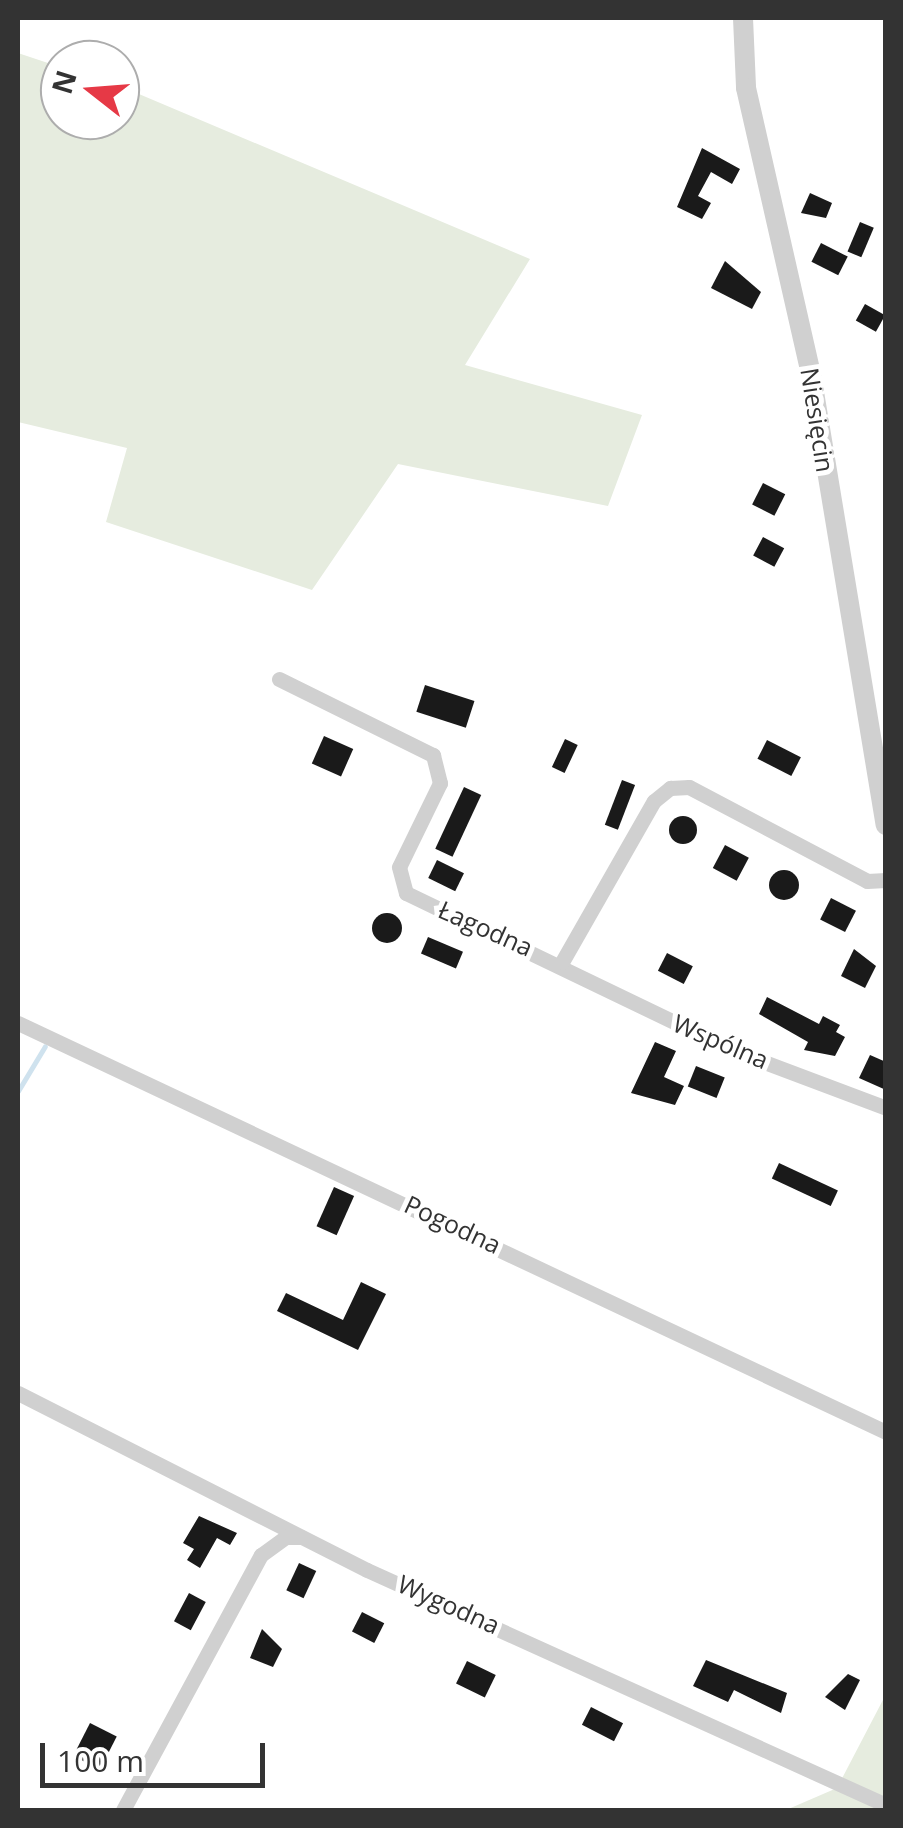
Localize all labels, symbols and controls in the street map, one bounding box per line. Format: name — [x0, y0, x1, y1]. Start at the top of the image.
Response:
north arrow — [40, 40, 140, 140]
text: N — [42, 65, 85, 98]
street label: Niesięcin — [795, 366, 841, 474]
street label: Łagodna — [434, 894, 538, 962]
street label: Wspólna — [669, 1007, 773, 1075]
street label: Pogodna — [400, 1189, 506, 1259]
street label: Wygodna — [393, 1568, 505, 1640]
scale bar — [45, 1723, 270, 1785]
text: 100 m — [57, 1740, 144, 1781]

